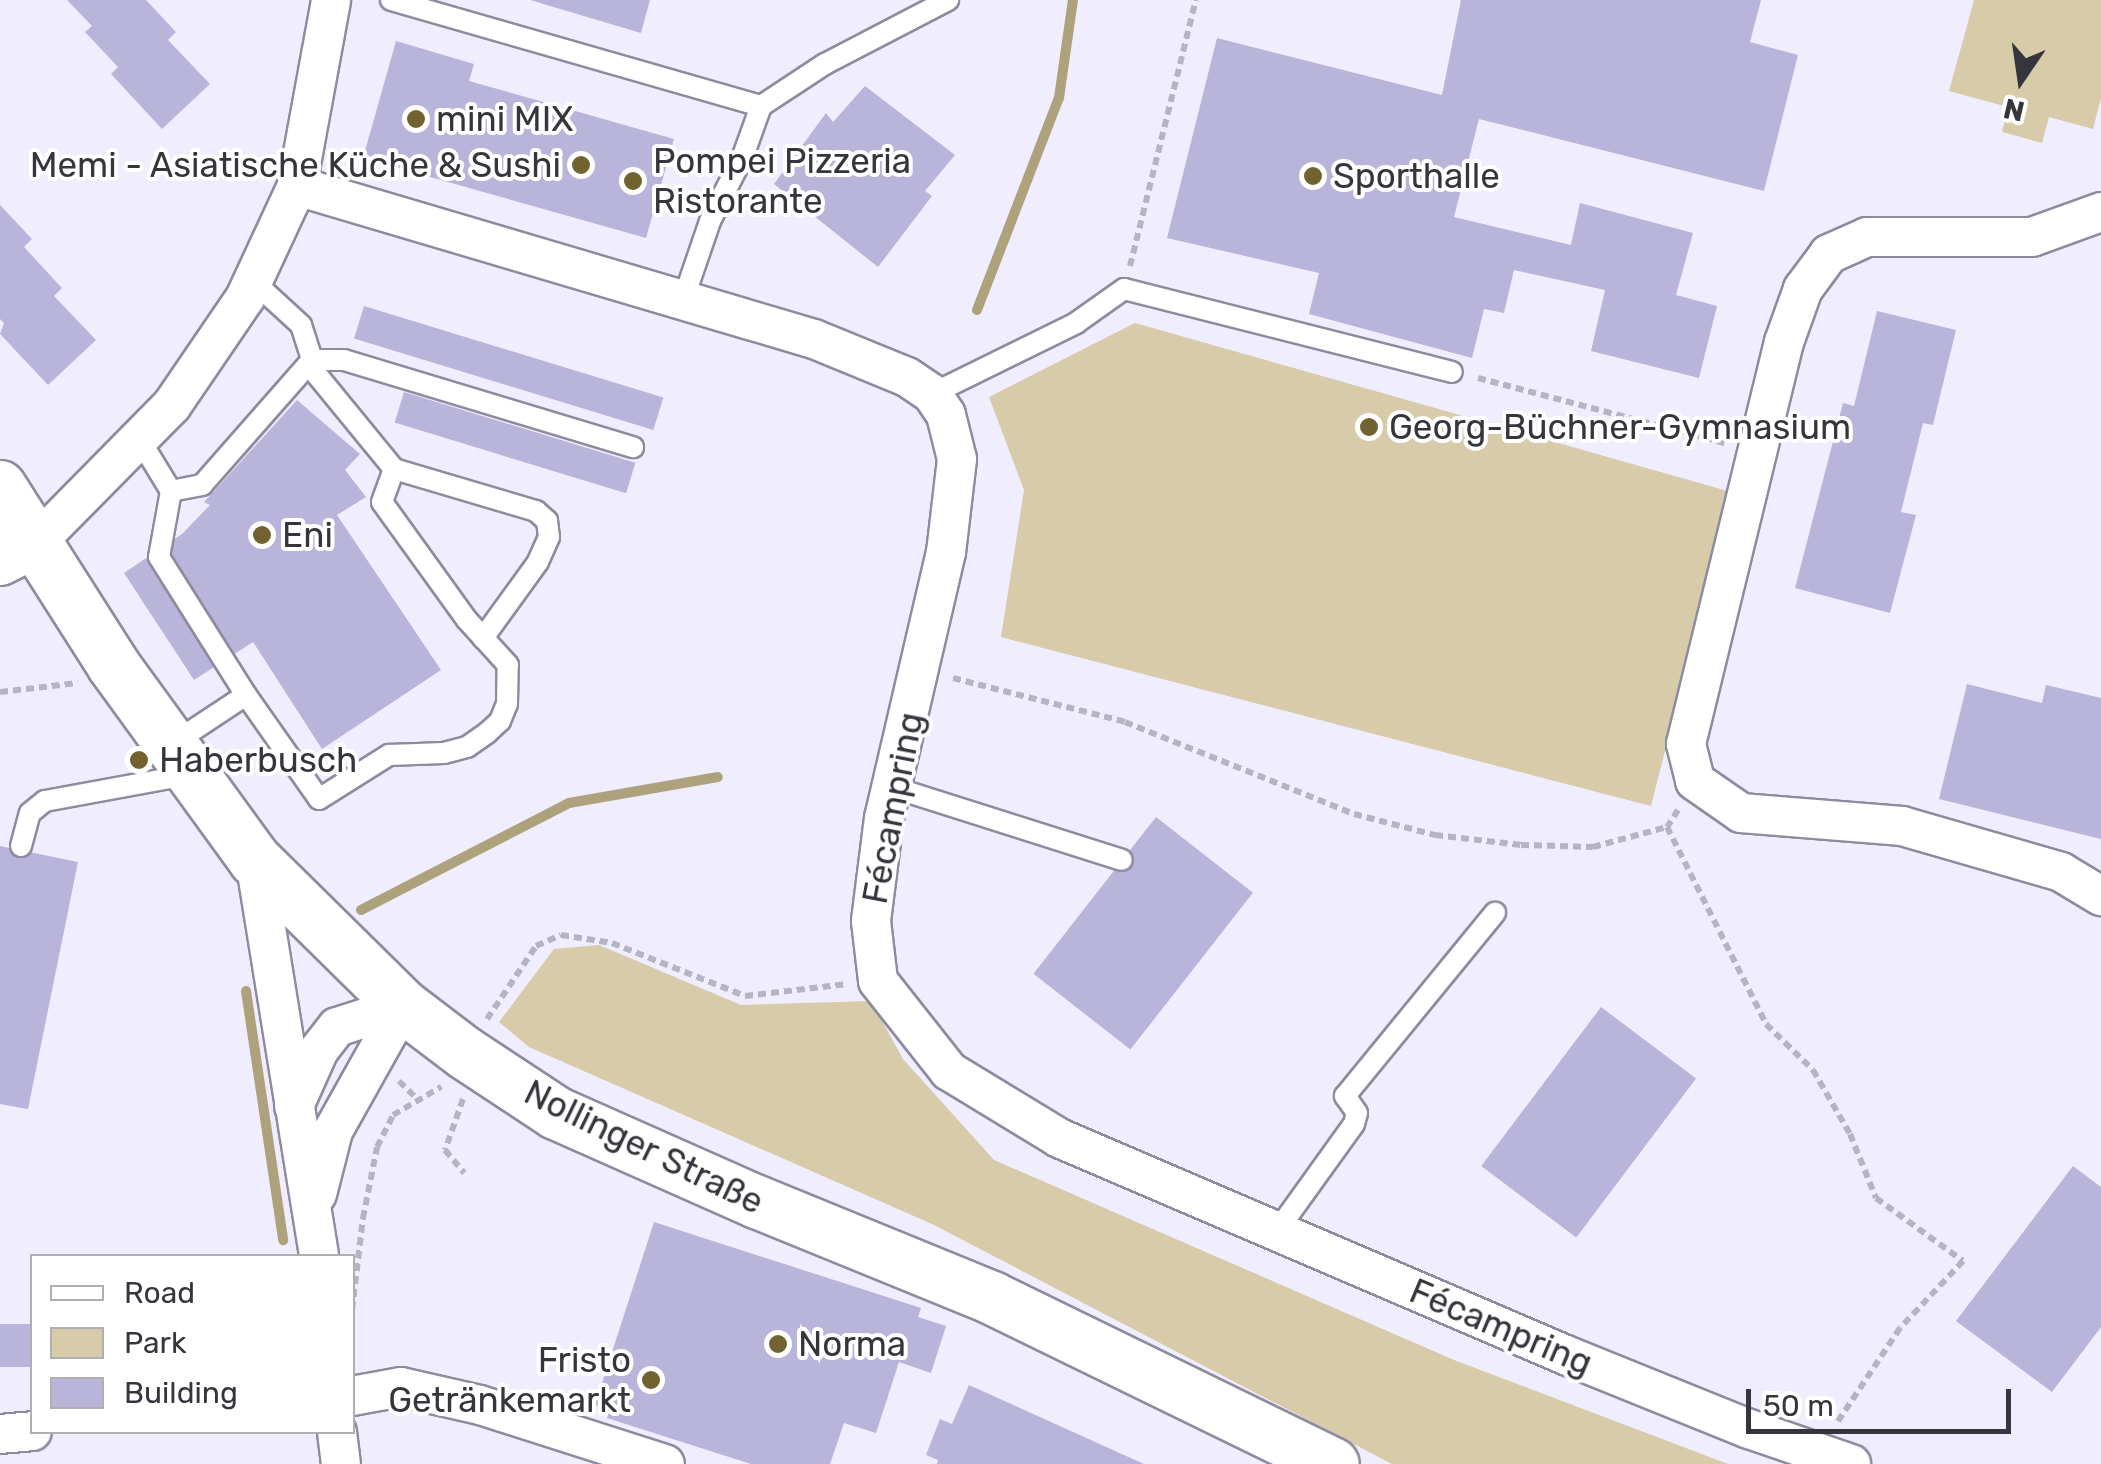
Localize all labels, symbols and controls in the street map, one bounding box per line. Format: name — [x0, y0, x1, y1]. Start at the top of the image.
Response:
north arrow — [1971, 30, 2071, 130]
text: N — [2001, 91, 2028, 128]
place label: mini MIX — [436, 98, 573, 140]
marker: mini MIX — [405, 108, 427, 130]
place label: Pompei Pizzeria Ristorante — [653, 140, 911, 222]
place label: Memi - Asiatische Küche & Sushi — [29, 144, 561, 186]
marker: Memi - Asiatische Küche & Sushi — [570, 154, 592, 176]
place label: Sporthalle — [1333, 155, 1500, 197]
marker: Sporthalle — [1302, 165, 1324, 187]
marker: Pompei Pizzeria Ristorante — [622, 170, 644, 192]
place label: Georg-Büchner-Gymnasium — [1389, 406, 1851, 448]
marker: Georg-Büchner-Gymnasium — [1358, 416, 1380, 438]
place label: Eni — [282, 514, 333, 556]
marker: Eni — [251, 524, 273, 546]
street label: Fécampring — [854, 709, 932, 907]
place label: Haberbusch — [159, 739, 357, 781]
marker: Haberbusch — [128, 749, 150, 771]
street label: Nollinger Straße — [517, 1071, 771, 1223]
legend — [30, 1254, 355, 1434]
street label: Fécampring — [1403, 1270, 1599, 1384]
text: Road — [124, 1275, 195, 1311]
place label: Norma — [798, 1323, 906, 1365]
text: Park — [124, 1325, 186, 1361]
marker: Norma — [767, 1333, 789, 1355]
place label: Fristo Getränkemarkt — [388, 1339, 631, 1421]
marker: Fristo Getränkemarkt — [640, 1369, 662, 1391]
scale bar — [1751, 1369, 2016, 1431]
text: Building — [124, 1375, 238, 1411]
text: 50 m — [1763, 1388, 1834, 1424]

